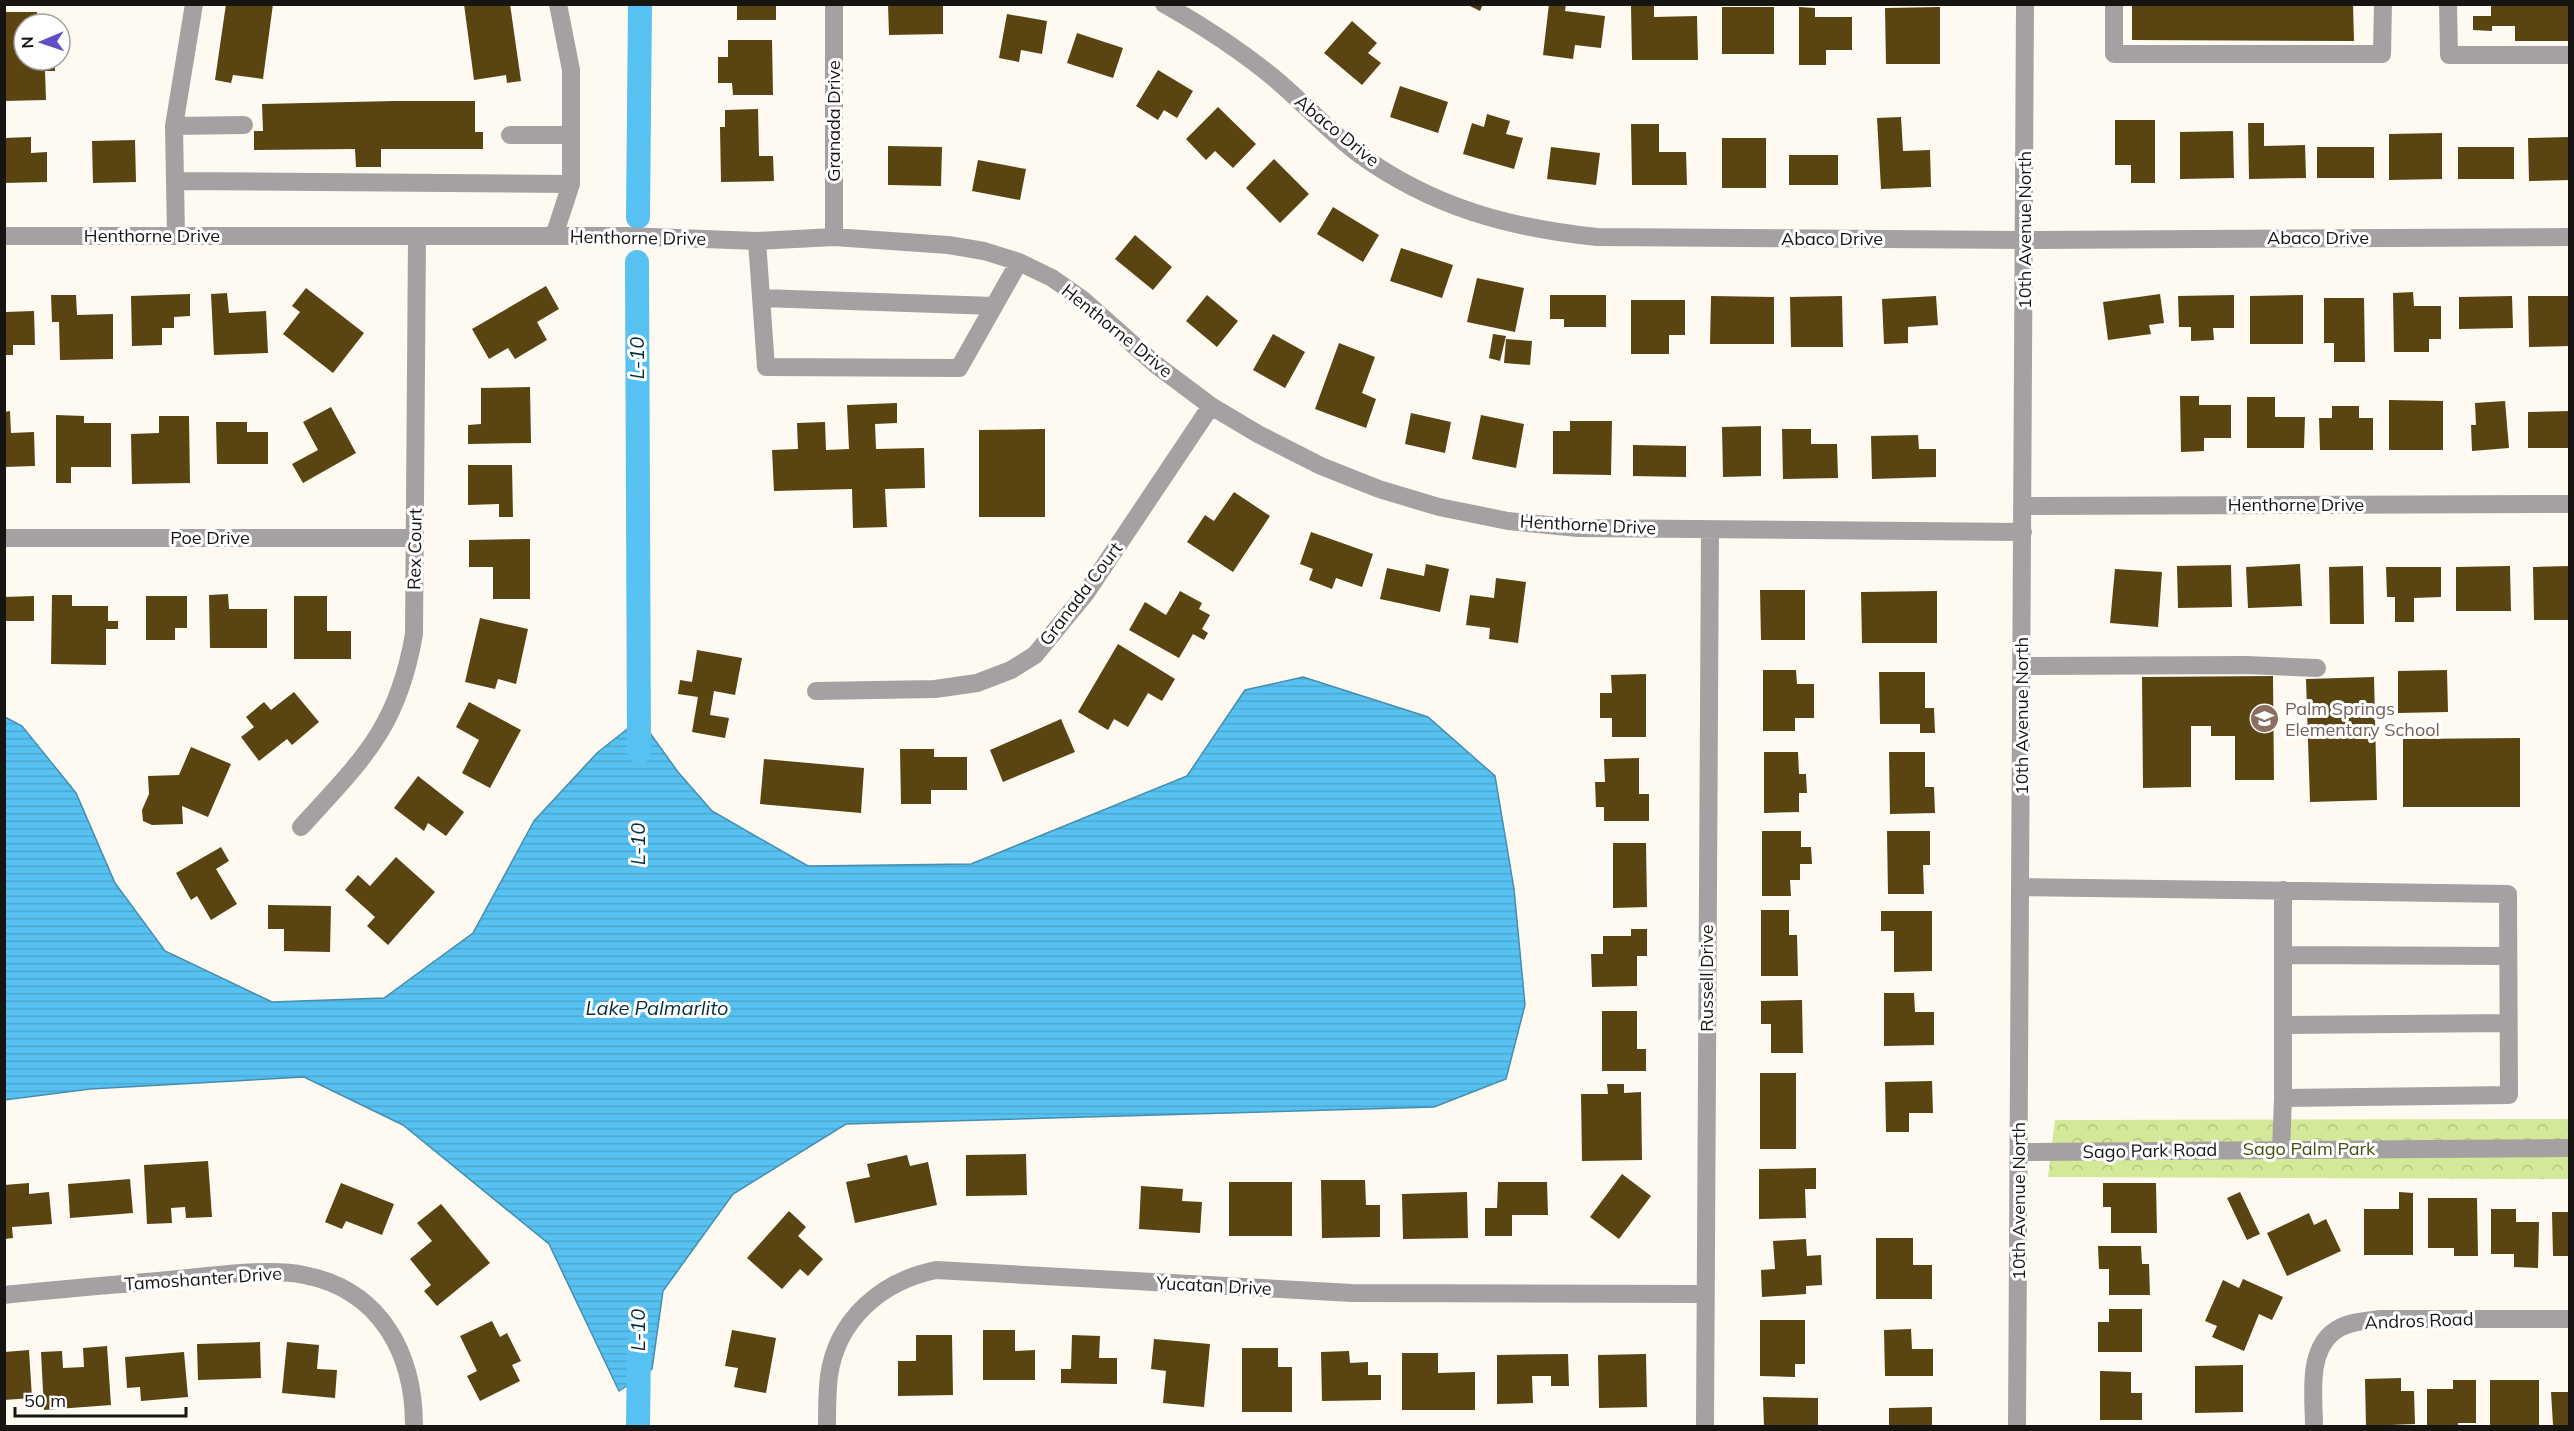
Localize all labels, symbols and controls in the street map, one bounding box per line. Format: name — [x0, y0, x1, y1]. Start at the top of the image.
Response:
north arrow — [12, 12, 72, 72]
text: N — [17, 36, 37, 49]
street label: Granada Drive — [822, 60, 845, 182]
street label: Abaco Drive — [1290, 90, 1384, 172]
street label: 10th Avenue North — [2013, 151, 2036, 309]
street label: Henthorne Drive — [84, 224, 220, 247]
street label: Henthorne Drive — [570, 225, 706, 250]
street label: Abaco Drive — [2267, 226, 2369, 249]
street label: Abaco Drive — [1781, 227, 1883, 250]
street label: Henthorne Drive — [1057, 279, 1178, 382]
water label: L-10 — [624, 337, 649, 379]
street label: Henthorne Drive — [2228, 493, 2364, 516]
street label: Rex Court — [402, 508, 427, 590]
street label: Henthorne Drive — [1519, 509, 1657, 540]
street label: Poe Drive — [170, 526, 250, 549]
street label: Granada Court — [1034, 537, 1127, 650]
street label: 10th Avenue North — [2010, 637, 2033, 795]
place label: Palm Springs Elementary School — [2285, 697, 2440, 741]
school or university icon: Palm Springs Elementary School — [2248, 703, 2280, 735]
water label: L-10 — [625, 823, 650, 865]
street label: Russell Drive — [1695, 924, 1718, 1032]
water label: Lake Palmarlito — [585, 995, 729, 1020]
street label: 10th Avenue North — [2007, 1122, 2030, 1280]
park label: Sago Palm Park — [2243, 1137, 2376, 1160]
street label: Sago Park Road — [2083, 1138, 2217, 1163]
street label: Tamoshanter Drive — [123, 1262, 283, 1295]
street label: Yucatan Drive — [1155, 1271, 1272, 1300]
street label: Andros Road — [2364, 1307, 2474, 1334]
water label: L-10 — [625, 1309, 650, 1351]
scale bar — [15, 1380, 186, 1418]
text: 50 m — [24, 1389, 66, 1412]

